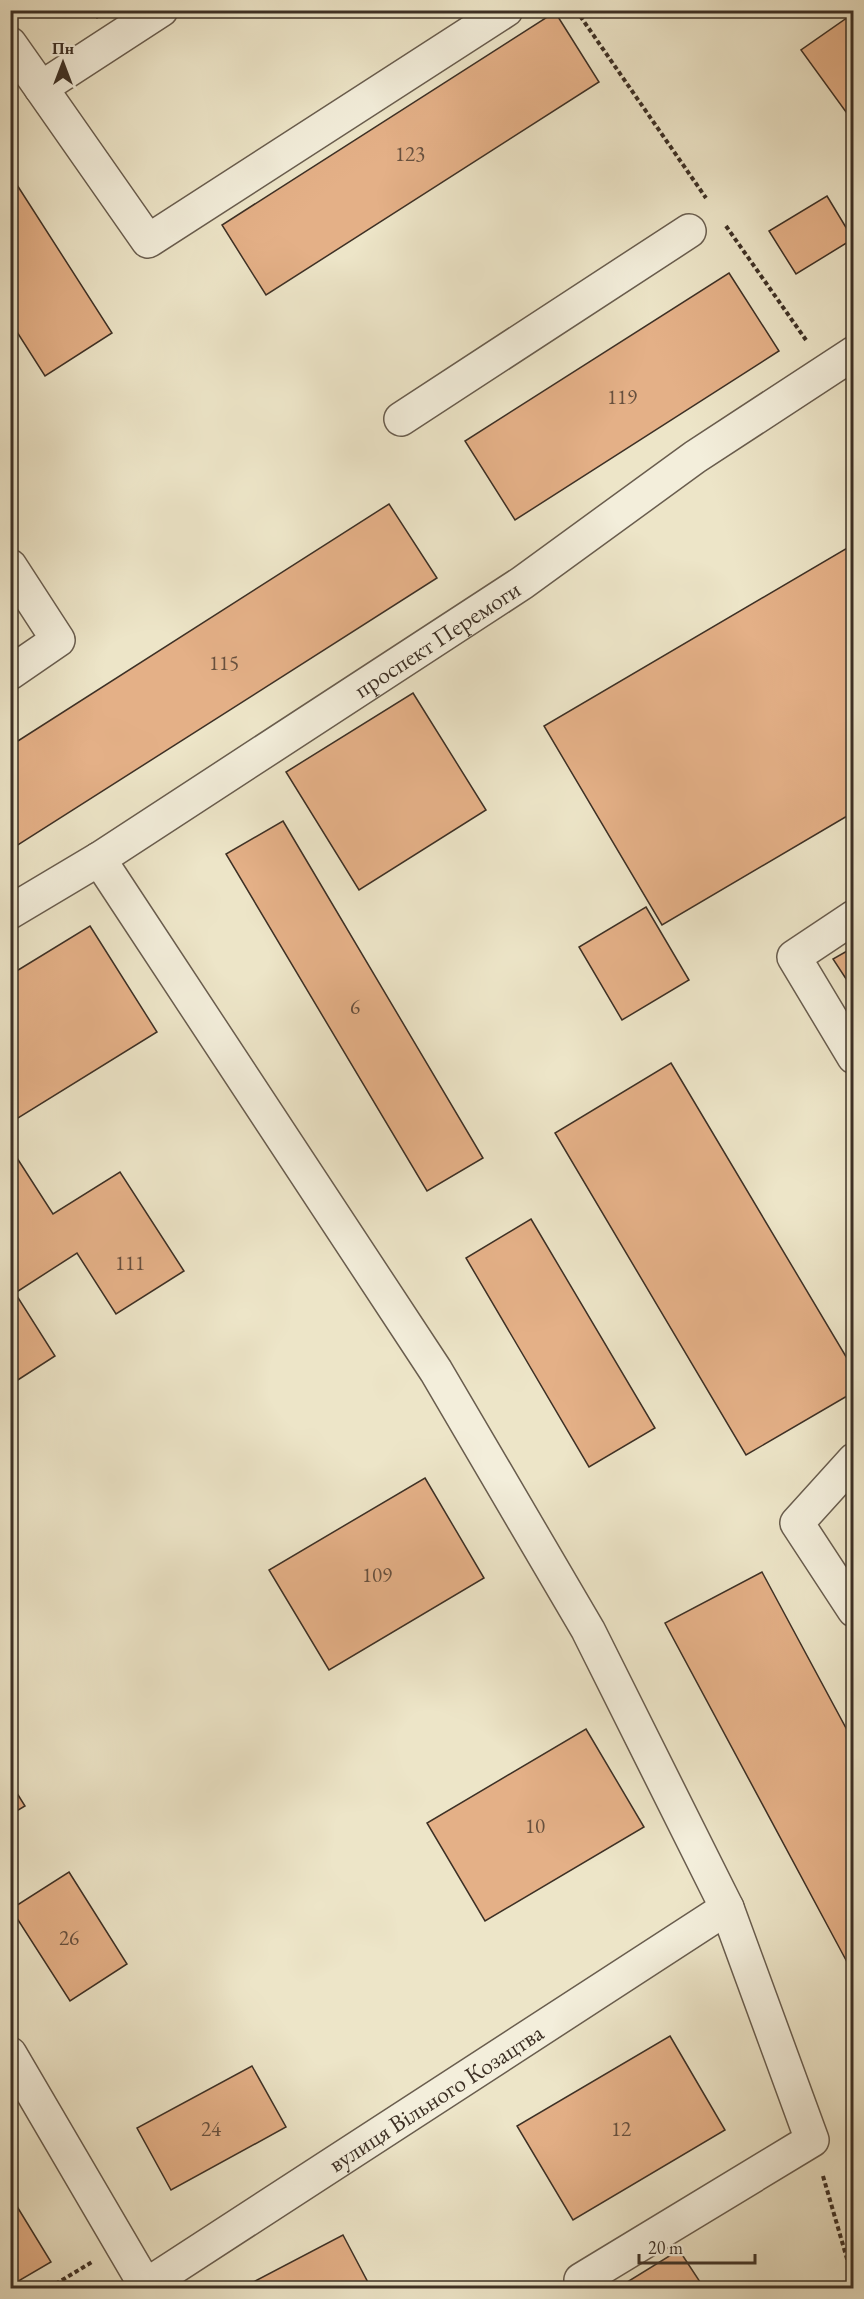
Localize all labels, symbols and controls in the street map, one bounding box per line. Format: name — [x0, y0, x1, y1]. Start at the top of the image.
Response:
north arrow — [33, 33, 93, 93]
text: Пн — [52, 38, 74, 59]
house number: 123 — [395, 140, 425, 167]
house number: 119 — [607, 383, 637, 410]
street label: проспект Перемоги — [348, 573, 526, 704]
house number: 115 — [209, 649, 239, 676]
house number: 6 — [350, 993, 360, 1020]
house number: 111 — [115, 1249, 145, 1276]
house number: 109 — [362, 1561, 392, 1588]
house number: 10 — [525, 1812, 545, 1839]
house number: 26 — [59, 1924, 79, 1951]
street label: вулиця Вільного Козацтва — [322, 2016, 549, 2178]
house number: 24 — [201, 2115, 222, 2142]
house number: 12 — [611, 2115, 631, 2142]
scale bar — [639, 2227, 754, 2265]
text: 20 m — [648, 2236, 683, 2259]

